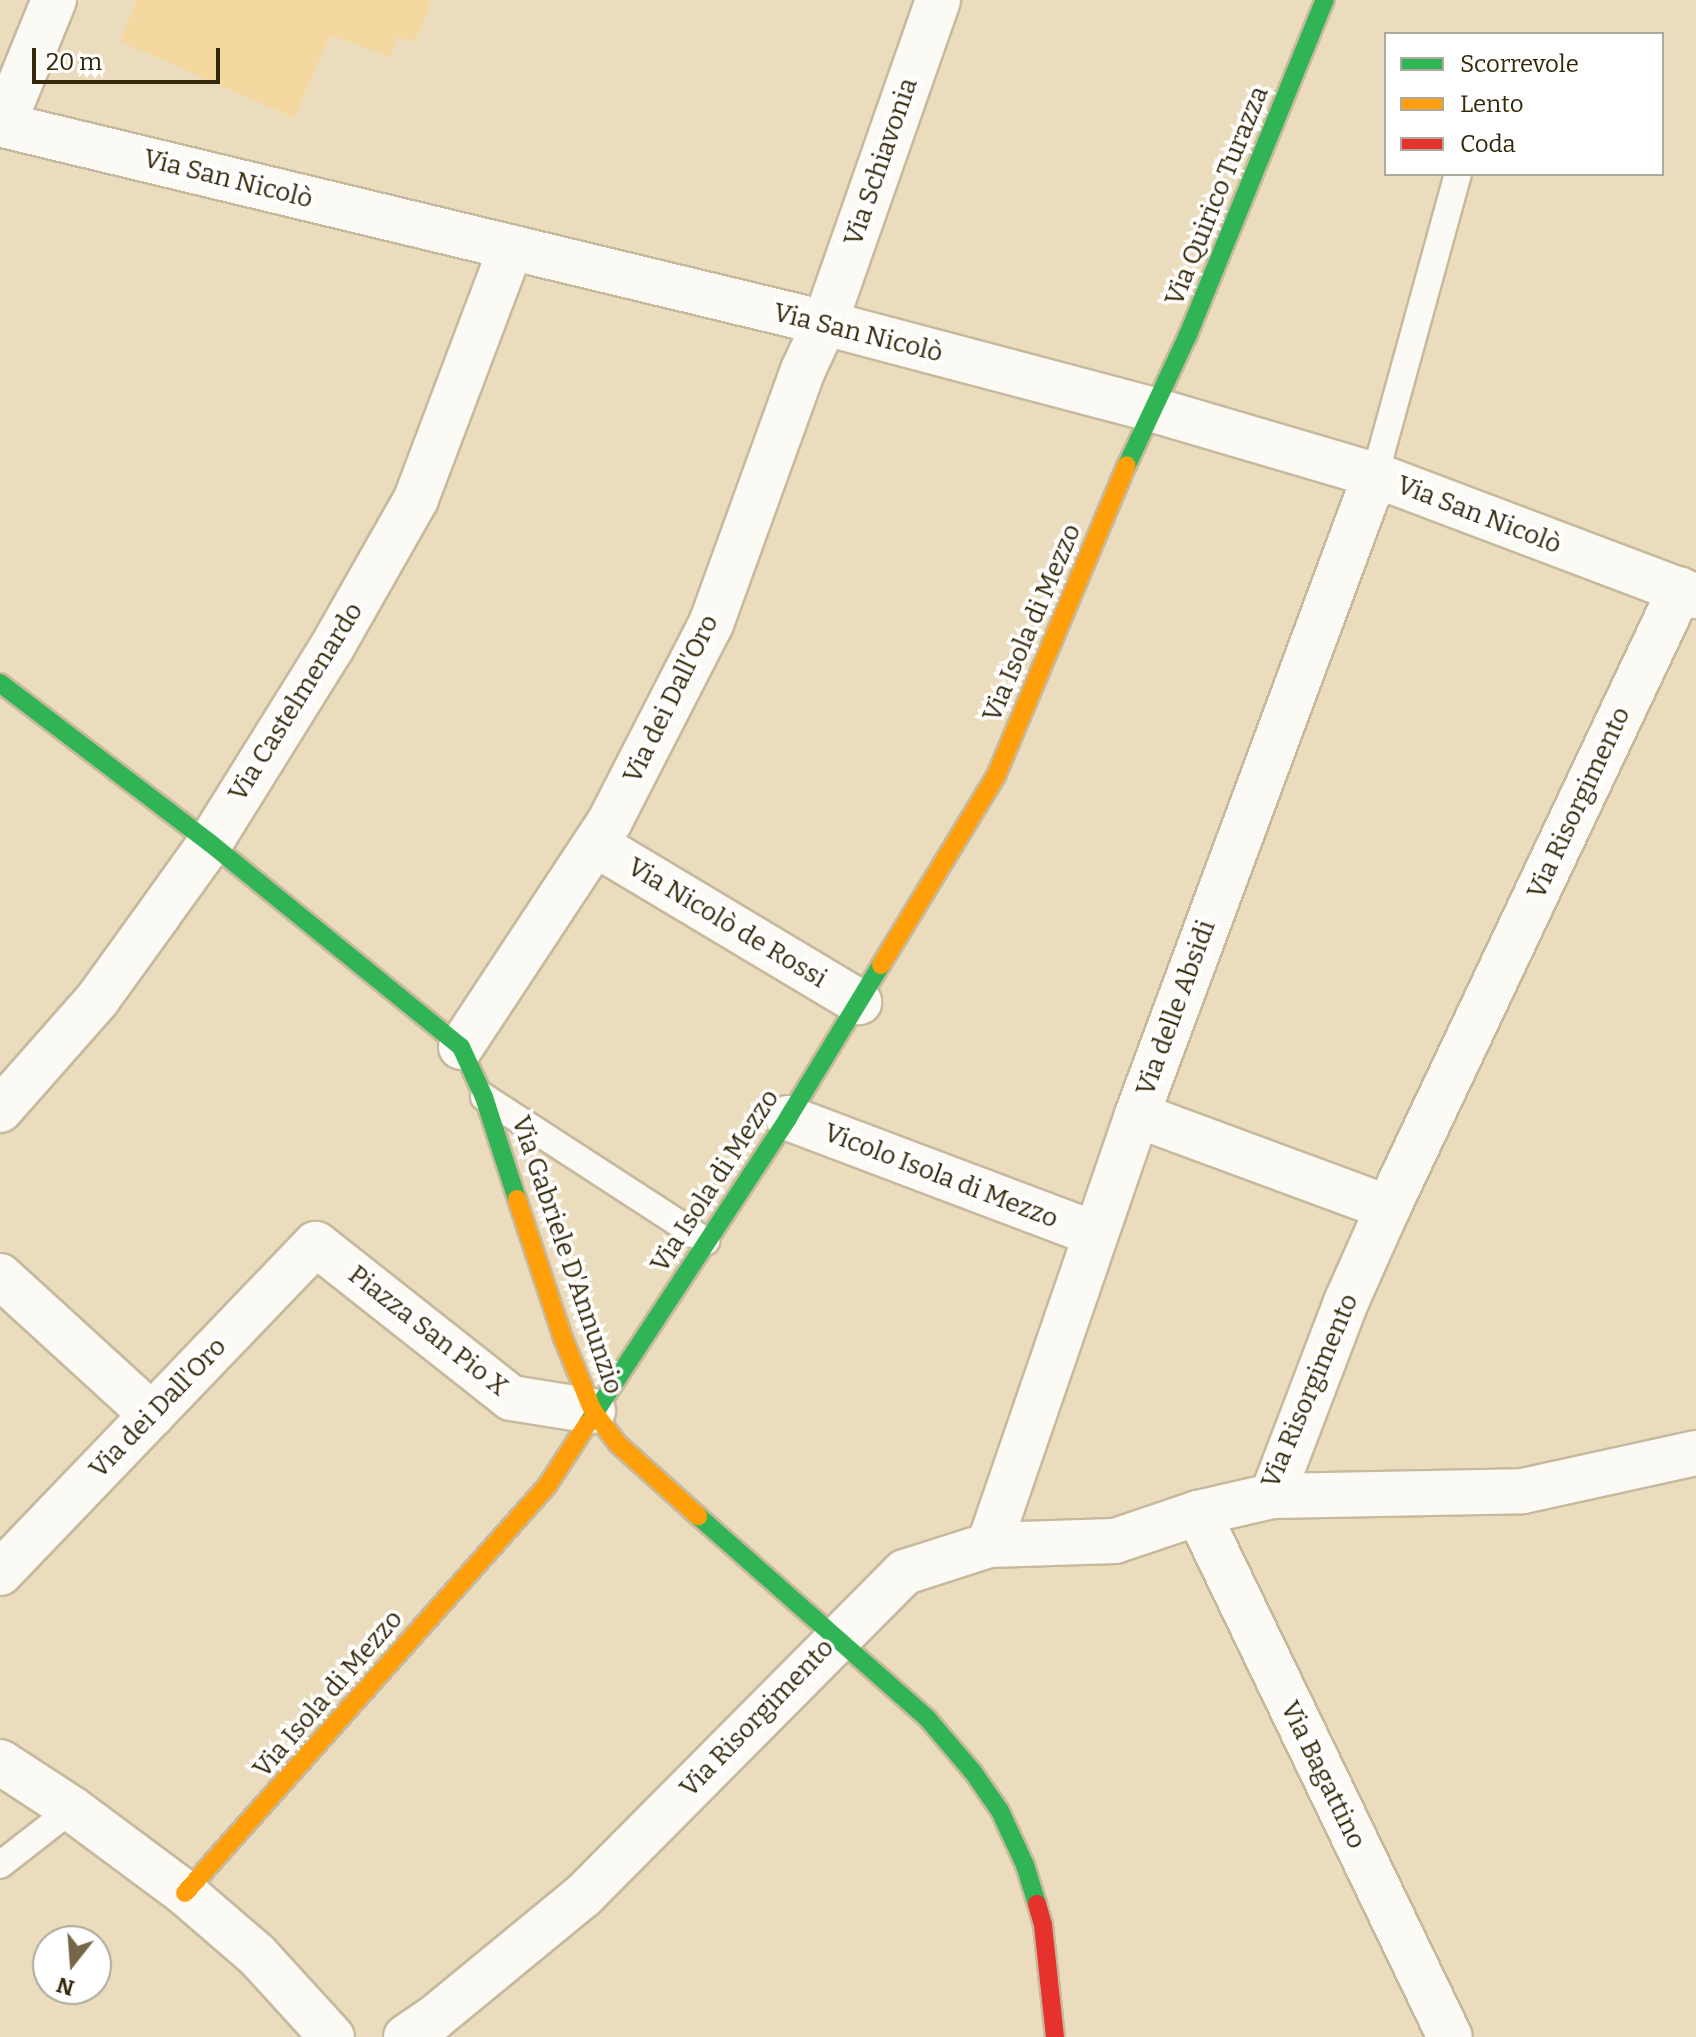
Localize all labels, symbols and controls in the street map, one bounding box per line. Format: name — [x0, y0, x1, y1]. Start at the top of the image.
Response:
scale bar — [36, 32, 224, 82]
legend — [1384, 32, 1664, 176]
text: 20 m — [46, 48, 102, 76]
text: Scorrevole — [1460, 50, 1579, 78]
street label: Via Schiavonia — [838, 74, 924, 250]
street label: Via Quirico Turazza — [1159, 82, 1275, 310]
text: Lento — [1460, 90, 1523, 118]
text: Coda — [1460, 130, 1516, 158]
street label: Via San Nicolò — [140, 143, 316, 215]
street label: Via San Nicolò — [770, 297, 946, 369]
street label: Via San Nicolò — [1393, 469, 1565, 561]
street label: Via Isola di Mezzo — [976, 520, 1088, 726]
street label: Via Castelmenardo — [222, 597, 370, 807]
street label: Via dei Dall'Oro — [617, 610, 725, 788]
street label: Via Risorgimento — [1521, 702, 1637, 904]
street label: Via Nicolò de Rossi — [622, 851, 832, 995]
street label: Via delle Absidi — [1130, 916, 1222, 1100]
street label: Via Isola di Mezzo — [644, 1084, 786, 1278]
street label: Via Gabriele D'Annunzio — [505, 1112, 629, 1398]
street label: Vicolo Isola di Mezzo — [820, 1117, 1062, 1235]
street label: Piazza San Pio X — [342, 1259, 514, 1403]
street label: Via Risorgimento — [1255, 1289, 1365, 1493]
street label: Via dei Dall'Oro — [83, 1331, 233, 1485]
street label: Via Isola di Mezzo — [247, 1604, 409, 1784]
street label: Via Risorgimento — [674, 1632, 840, 1804]
street label: Via Bagattino — [1274, 1696, 1372, 1854]
north arrow — [32, 1925, 112, 2005]
text: N — [53, 1971, 77, 2002]

